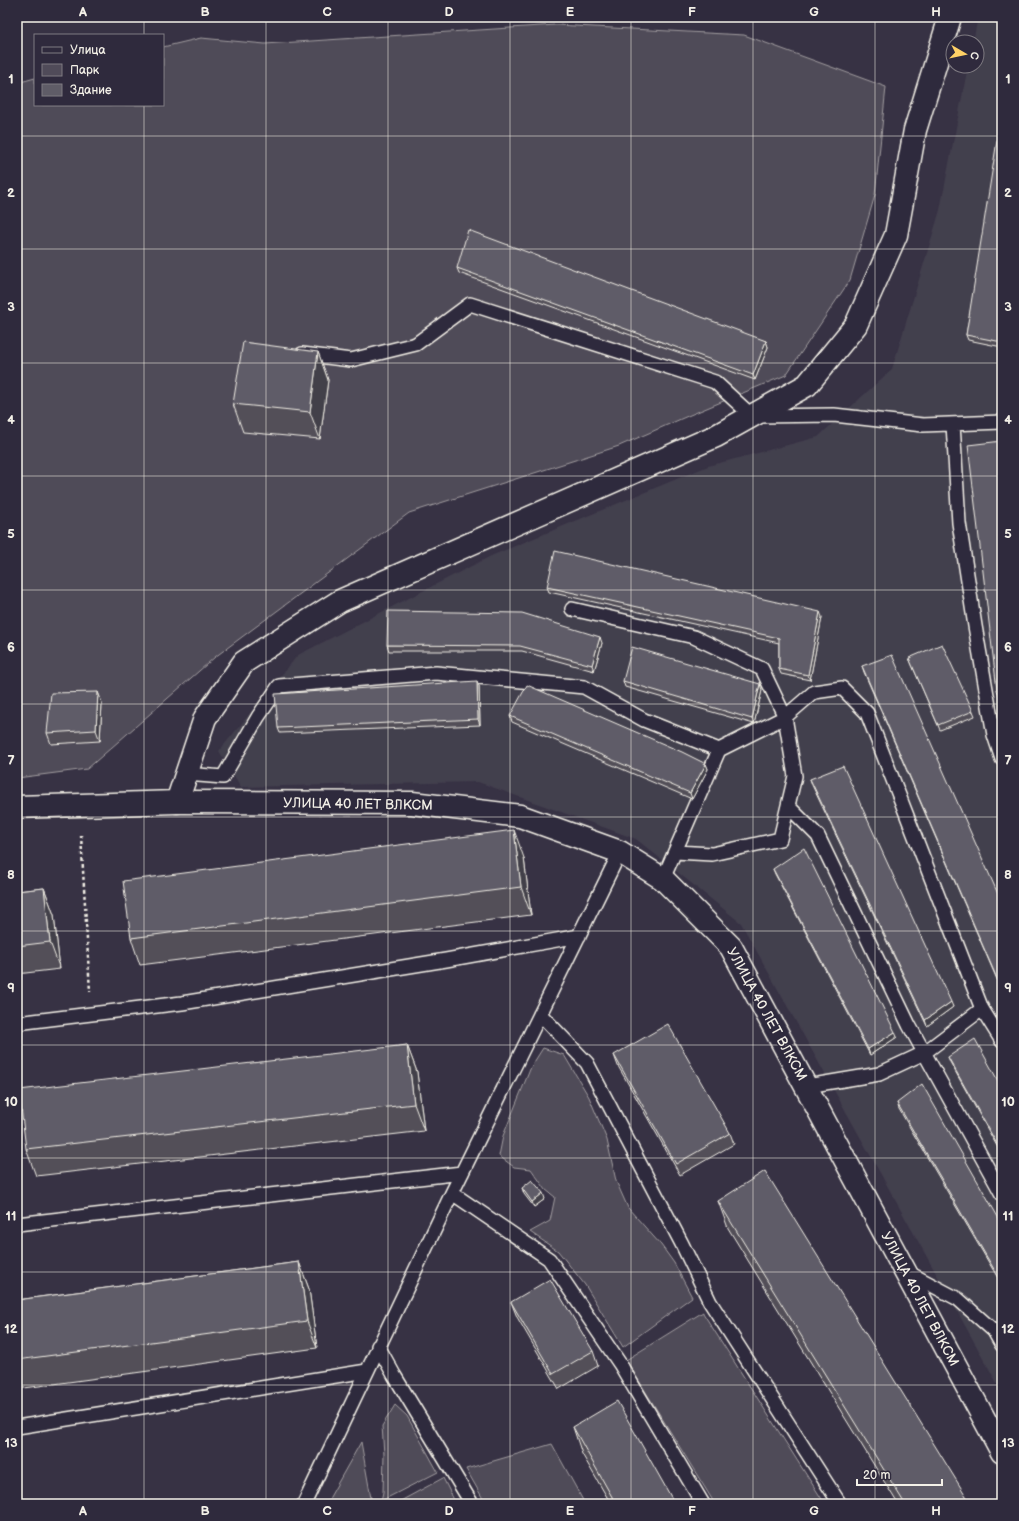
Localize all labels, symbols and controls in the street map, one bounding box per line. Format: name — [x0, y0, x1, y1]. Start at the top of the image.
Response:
text: A — [78, 4, 87, 20]
text: B — [200, 4, 210, 20]
text: C — [322, 4, 332, 20]
text: D — [444, 4, 454, 20]
text: E — [566, 4, 575, 20]
text: F — [688, 4, 696, 20]
text: G — [809, 4, 819, 20]
text: H — [931, 4, 941, 20]
legend — [34, 34, 164, 106]
north arrow — [945, 34, 985, 74]
text: Улица — [70, 43, 106, 58]
text: С — [967, 51, 981, 61]
text: Парк — [70, 63, 100, 78]
text: 1 — [8, 71, 14, 87]
text: 1 — [1005, 71, 1011, 87]
text: Здание — [70, 83, 112, 98]
text: 2 — [7, 185, 15, 201]
text: 2 — [1004, 185, 1012, 201]
text: 3 — [7, 299, 15, 315]
text: 3 — [1004, 299, 1012, 315]
text: 4 — [7, 412, 15, 428]
text: 4 — [1004, 412, 1012, 428]
text: 5 — [7, 526, 15, 542]
text: 5 — [1004, 526, 1012, 542]
text: 6 — [7, 639, 15, 655]
text: 6 — [1004, 639, 1012, 655]
text: 7 — [7, 753, 15, 769]
text: 7 — [1004, 753, 1012, 769]
street label: УЛИЦА 40 ЛЕТ ВЛКСМ — [283, 794, 433, 814]
text: 8 — [7, 867, 15, 883]
text: 8 — [1004, 867, 1012, 883]
street label: УЛИЦА 40 ЛЕТ ВЛКСМ — [723, 944, 811, 1084]
text: 9 — [7, 980, 15, 996]
text: 9 — [1004, 980, 1012, 996]
text: 10 — [4, 1094, 18, 1110]
text: 10 — [1001, 1094, 1015, 1110]
text: 11 — [6, 1208, 16, 1224]
text: 11 — [1003, 1208, 1013, 1224]
street label: УЛИЦА 40 ЛЕТ ВЛКСМ — [877, 1229, 963, 1369]
text: 12 — [4, 1321, 18, 1337]
text: 12 — [1001, 1321, 1015, 1337]
text: 13 — [4, 1435, 18, 1451]
text: 13 — [1001, 1435, 1015, 1451]
scale bar — [857, 1461, 942, 1487]
text: 20 m — [863, 1468, 890, 1483]
text: A — [78, 1503, 87, 1519]
text: B — [200, 1503, 210, 1519]
text: C — [322, 1503, 332, 1519]
text: D — [444, 1503, 454, 1519]
text: E — [566, 1503, 575, 1519]
text: F — [688, 1503, 696, 1519]
text: G — [809, 1503, 819, 1519]
text: H — [931, 1503, 941, 1519]

